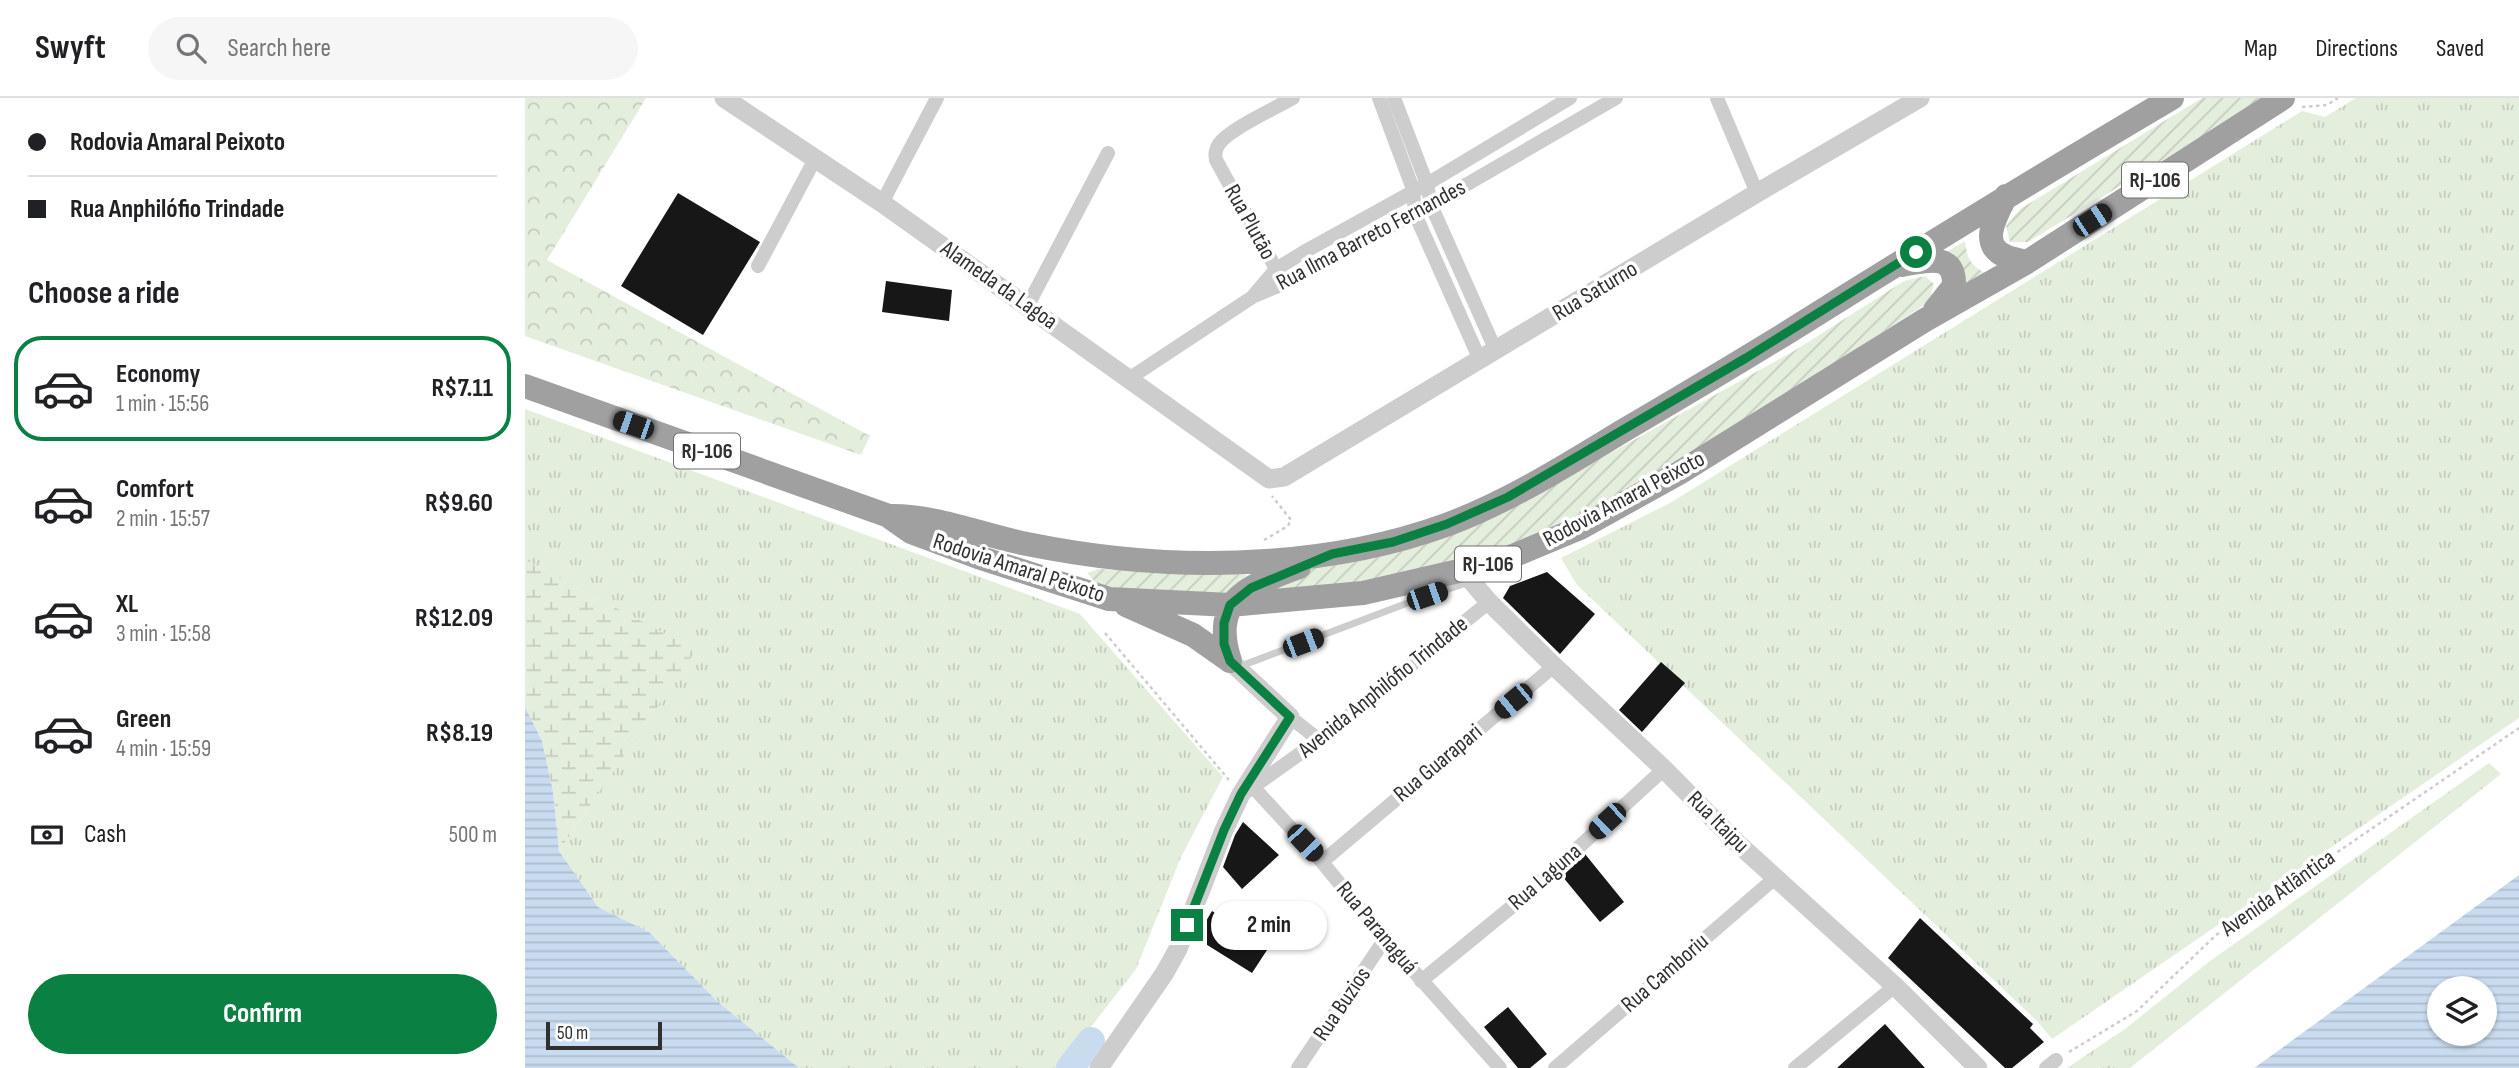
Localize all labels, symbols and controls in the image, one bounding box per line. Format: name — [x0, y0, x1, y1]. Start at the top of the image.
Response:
search box — [148, 17, 638, 80]
text: Swyft — [35, 28, 106, 68]
icon: search — [172, 29, 210, 67]
text: Search here — [228, 33, 331, 64]
text: Map — [2244, 34, 2277, 63]
text: Directions — [2315, 34, 2398, 63]
text: Saved — [2436, 34, 2484, 63]
text: Rodovia Amaral Peixoto — [70, 127, 285, 158]
road number: RJ-106 — [2122, 162, 2188, 198]
street label: Rua Ilma Barreto Fernandes — [1272, 173, 1470, 297]
street label: Rua Plutão — [1218, 180, 1282, 264]
text: Rua Anphilófio Trindade — [70, 194, 284, 225]
car — [2069, 200, 2116, 240]
street label: Alameda da Lagoa — [934, 234, 1063, 336]
route start — [1900, 236, 1932, 268]
street label: Rua Saturno — [1547, 255, 1643, 327]
text: Choose a ride — [28, 274, 180, 313]
icon: car — [32, 357, 95, 420]
text: Economy — [116, 359, 200, 390]
text: R$7.11 — [432, 373, 493, 404]
text: 1 min · 15:56 — [116, 390, 209, 418]
car — [610, 408, 657, 442]
road number: RJ-106 — [674, 434, 740, 468]
street label: Rodovia Amaral Peixoto — [1538, 445, 1710, 553]
icon: car — [32, 472, 95, 535]
text: Comfort — [116, 474, 194, 505]
text: R$9.60 — [425, 488, 493, 519]
text: 2 min · 15:57 — [116, 505, 210, 533]
street label: Rodovia Amaral Peixoto — [930, 527, 1108, 609]
road number: RJ-106 — [1455, 546, 1521, 582]
car — [1404, 579, 1451, 613]
icon: car — [32, 587, 95, 650]
text: XL — [116, 589, 138, 620]
text: R$12.09 — [415, 603, 493, 634]
street label: Avenida Anphilófio Trindade — [1292, 610, 1473, 765]
text: 3 min · 15:58 — [116, 620, 211, 648]
car — [1280, 626, 1327, 660]
car — [1491, 680, 1536, 722]
icon: car — [32, 702, 95, 765]
text: Green — [116, 704, 171, 735]
text: R$8.19 — [426, 718, 493, 749]
street label: Rua Guarapari — [1388, 718, 1488, 808]
text: 4 min · 15:59 — [116, 735, 211, 763]
street label: Rua Itaipu — [1681, 785, 1755, 859]
car — [1585, 799, 1630, 843]
icon: cash — [28, 816, 66, 854]
text: Cash — [84, 819, 127, 850]
car — [1283, 820, 1328, 866]
text: 500 m — [449, 821, 497, 849]
street label: Rua Laguna — [1503, 838, 1587, 916]
street label: Avenida Atlântica — [2215, 843, 2340, 943]
street label: Rua Paranaguá — [1330, 876, 1424, 980]
callout: 2 min — [1211, 900, 1327, 950]
route end — [1171, 909, 1203, 941]
text: 2 min — [1247, 911, 1291, 939]
street label: Rua Camboriu — [1616, 927, 1714, 1019]
street label: Rua Buzios — [1307, 962, 1377, 1046]
button: Confirm — [28, 974, 497, 1054]
map controls — [2427, 976, 2497, 1046]
button: layers — [2427, 976, 2497, 1046]
scale bar — [546, 1019, 661, 1051]
text: 50 m — [557, 1022, 588, 1045]

